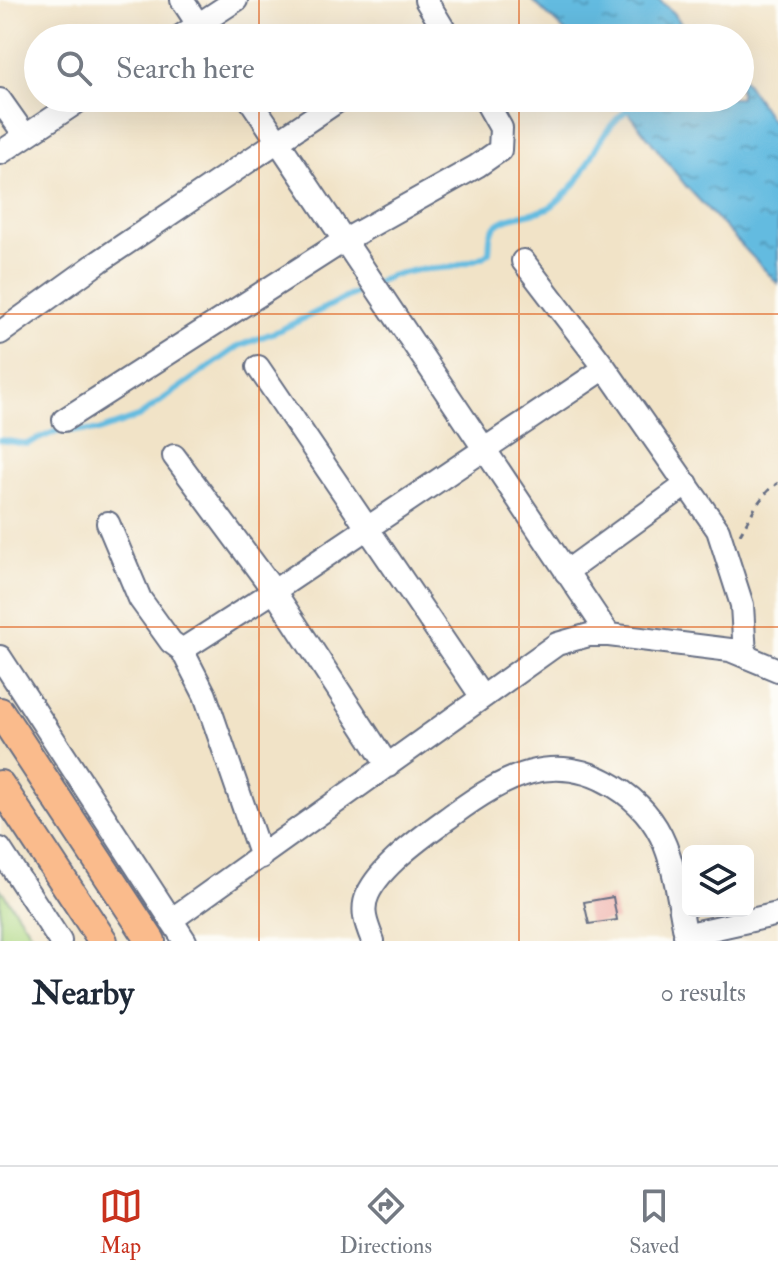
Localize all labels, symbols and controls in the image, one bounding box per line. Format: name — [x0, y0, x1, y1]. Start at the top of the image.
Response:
search box — [24, 24, 754, 112]
icon: search — [52, 46, 96, 90]
text: Search here — [116, 50, 255, 87]
map controls — [682, 845, 754, 917]
button: layers — [682, 845, 754, 917]
text: Nearby — [32, 972, 134, 1015]
text: 0 results — [661, 977, 746, 1009]
tab: Map — [99, 1184, 143, 1260]
tab: Directions — [340, 1184, 432, 1260]
tab: Saved — [629, 1184, 679, 1260]

